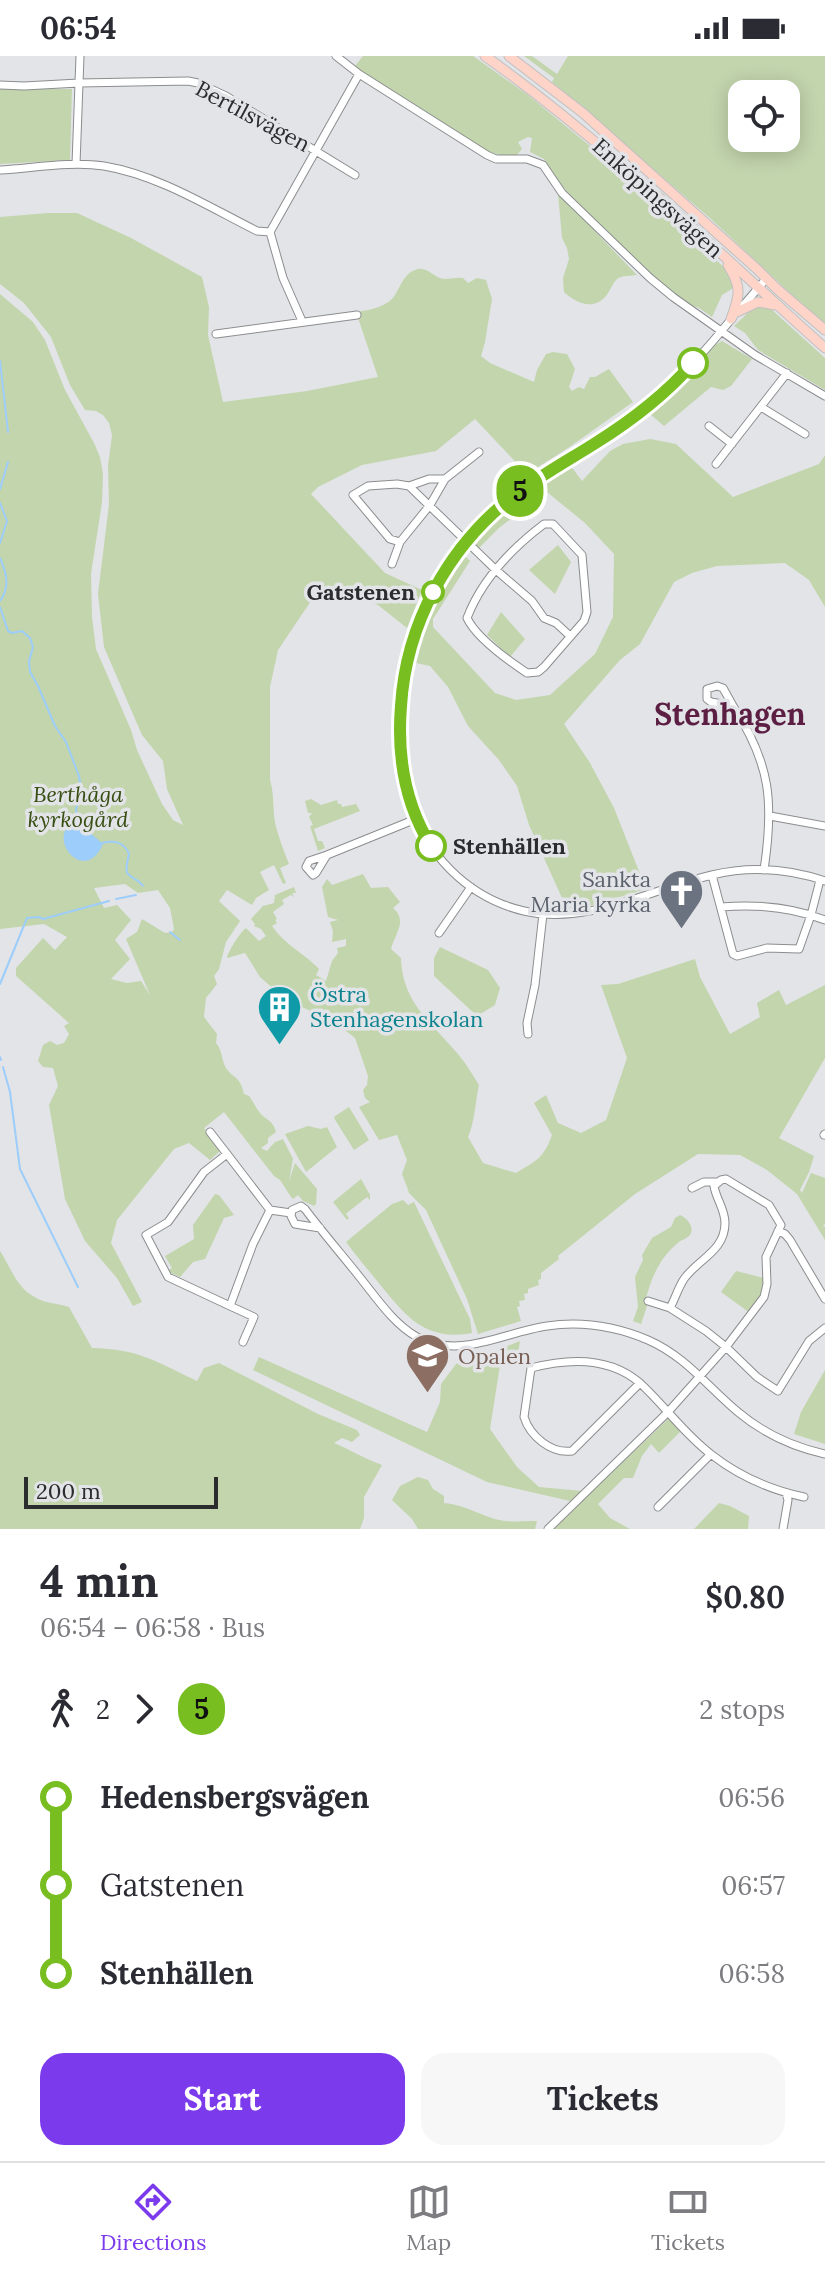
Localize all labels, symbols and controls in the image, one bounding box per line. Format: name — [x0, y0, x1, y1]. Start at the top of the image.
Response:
text: 06:54 — [40, 9, 117, 47]
street label: Bertilsvägen — [191, 74, 315, 158]
map controls — [728, 80, 800, 152]
button: locate — [728, 80, 800, 152]
street label: Enköpingsvägen — [587, 132, 729, 264]
unlabelled marker — [678, 348, 708, 378]
line badge: 5 — [494, 465, 546, 517]
text: 5 — [512, 473, 528, 509]
place label: Gatstenen — [306, 578, 415, 606]
marker: Gatstenen — [422, 581, 444, 603]
district label: Stenhagen — [654, 695, 806, 734]
park label: Berthåga kyrkogård — [28, 780, 129, 833]
marker: Stenhällen — [416, 831, 446, 861]
place label: Stenhällen — [453, 832, 566, 860]
place label: Sankta Maria kyrka — [531, 865, 651, 918]
church icon: Sankta Maria kyrka — [658, 868, 706, 931]
place label: Östra Stenhagenskolan — [310, 980, 483, 1033]
building icon: Östra Stenhagenskolan — [255, 983, 303, 1046]
school or university icon: Opalen — [403, 1332, 451, 1395]
place label: Opalen — [458, 1342, 531, 1370]
scale bar — [24, 1473, 218, 1509]
text: 200 m — [36, 1477, 101, 1505]
text: 4 min — [40, 1553, 159, 1609]
text: $0.80 — [706, 1578, 785, 1616]
text: 06:54 – 06:58 · Bus — [40, 1611, 265, 1644]
icon: walk — [40, 1687, 84, 1731]
icon: forward — [122, 1687, 166, 1731]
text: 5 — [194, 1691, 209, 1727]
text: 2 — [96, 1693, 110, 1726]
text: 2 stops — [699, 1693, 785, 1726]
text: Hedensbergsvägen — [100, 1778, 369, 1816]
text: 06:56 — [718, 1781, 785, 1814]
text: Gatstenen — [100, 1866, 244, 1904]
text: 06:57 — [721, 1869, 785, 1902]
text: Stenhällen — [100, 1954, 254, 1992]
text: 06:58 — [719, 1957, 785, 1990]
button: Start — [40, 2053, 405, 2145]
button: Tickets — [421, 2053, 785, 2145]
tab: Directions — [100, 2180, 206, 2256]
tab: Map — [406, 2180, 451, 2256]
tab: Tickets — [651, 2180, 725, 2256]

